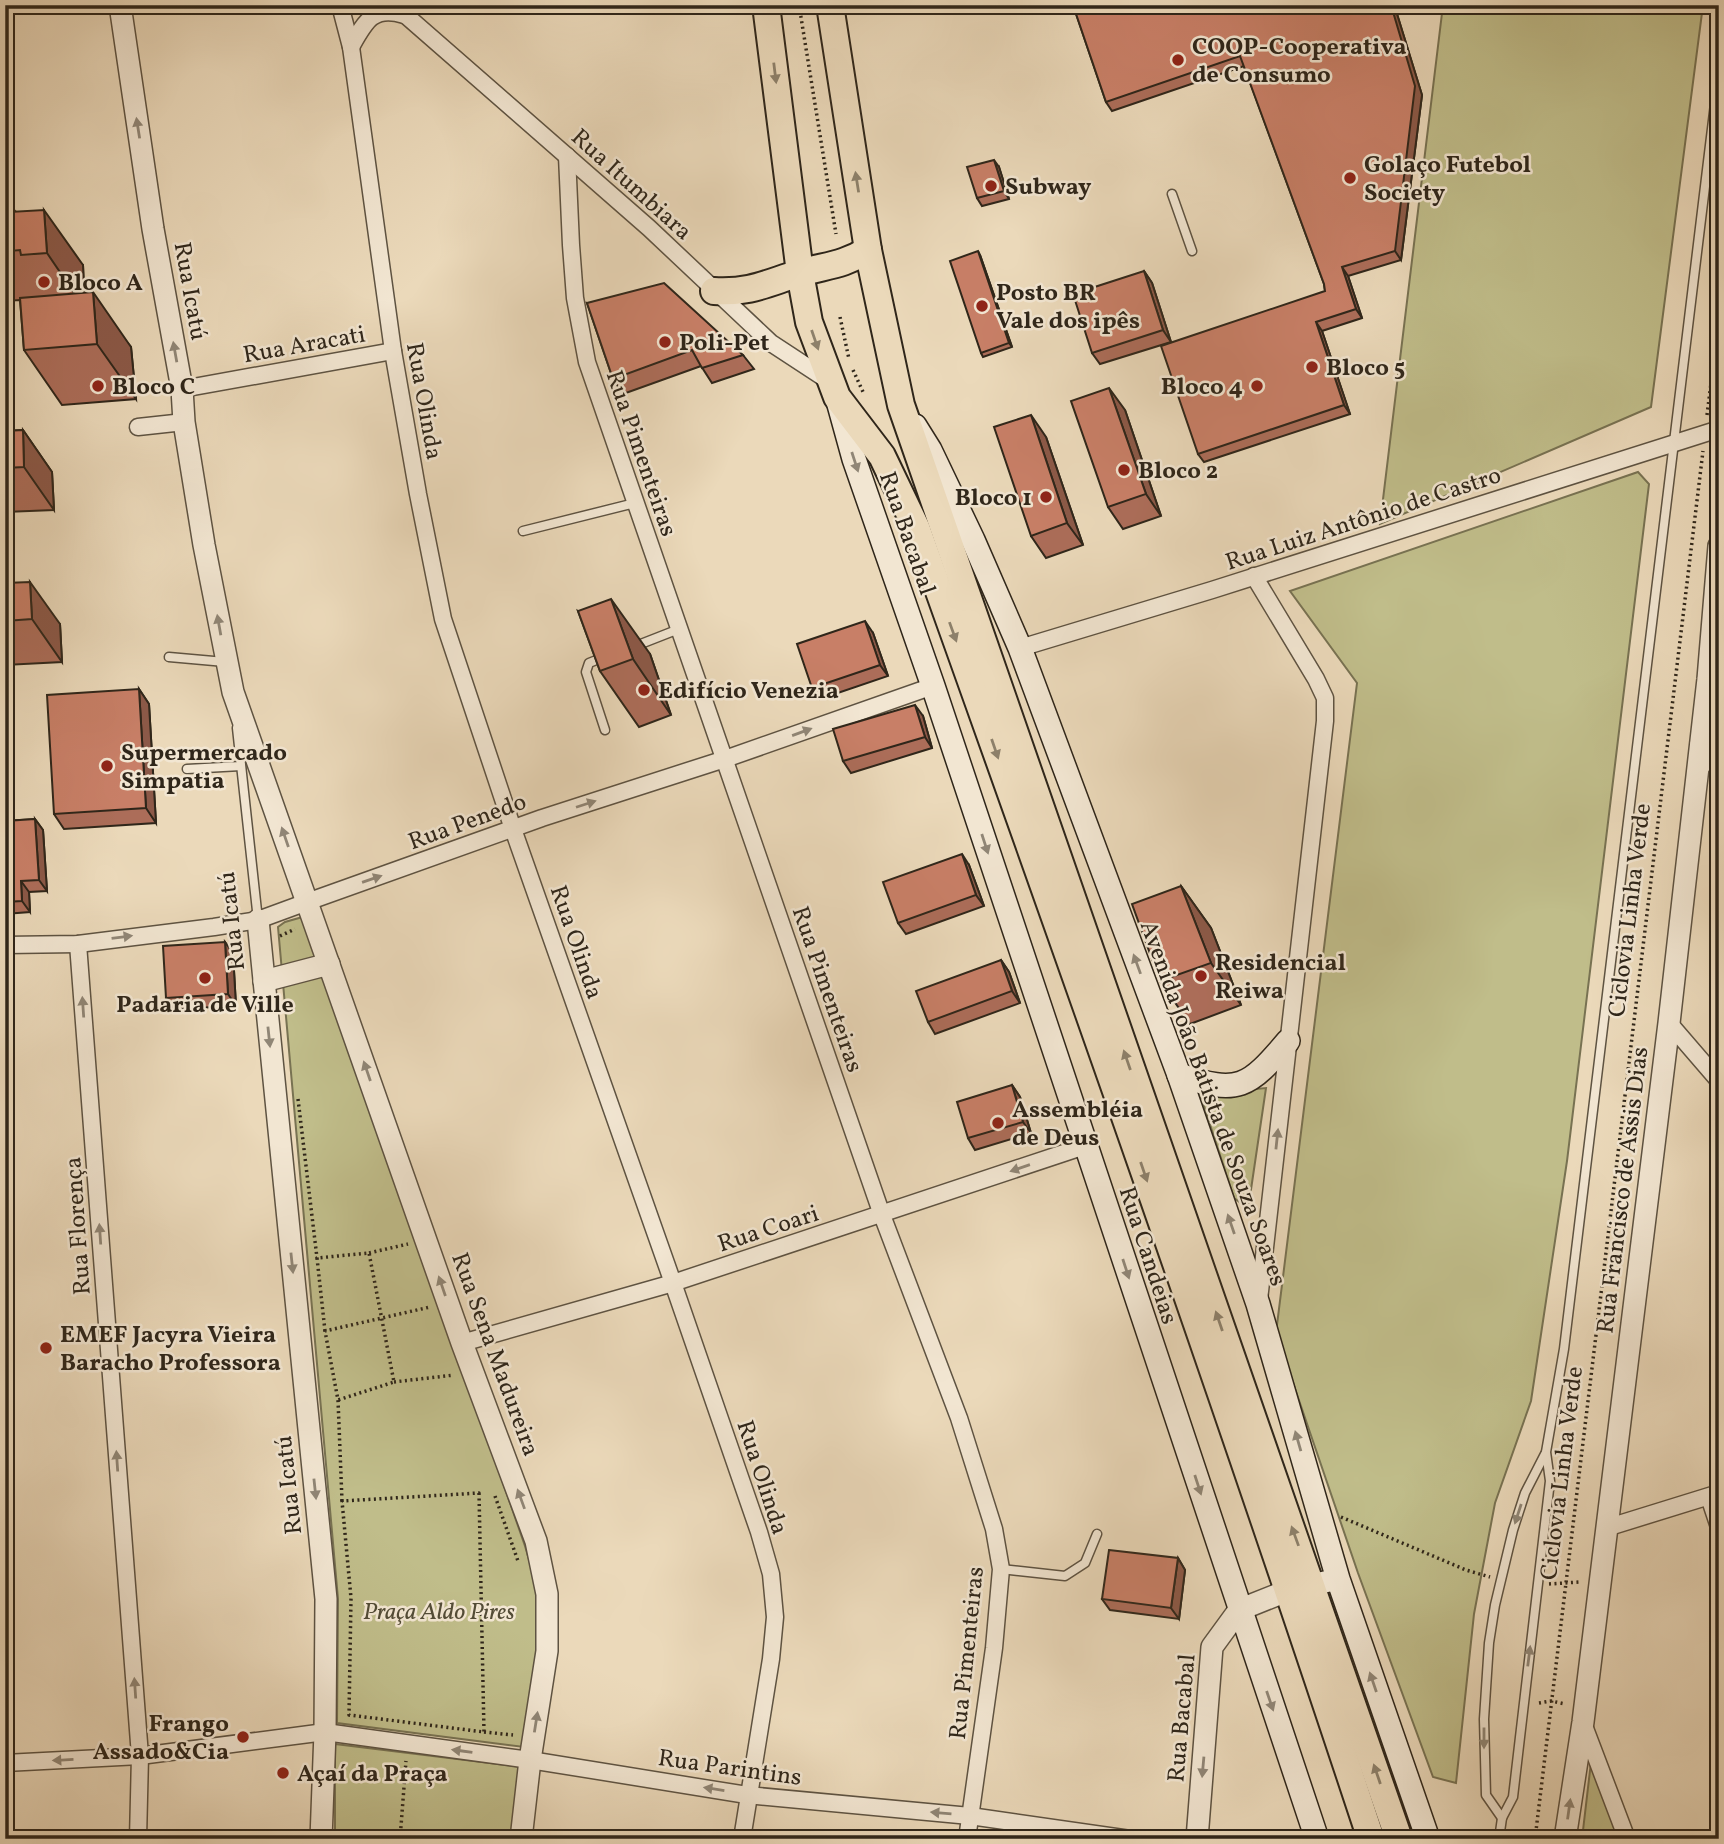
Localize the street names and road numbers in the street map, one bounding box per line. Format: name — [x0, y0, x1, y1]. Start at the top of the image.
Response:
street label: Rua Itumbiara — [563, 122, 699, 249]
street label: Rua Icatú — [164, 239, 214, 343]
street label: Rua Aracati — [241, 318, 368, 373]
street label: Rua Olinda — [396, 340, 450, 463]
street label: Rua Pimenteiras — [596, 366, 684, 541]
street label: Rua Luiz Antônio de Castro — [1221, 459, 1506, 581]
street label: Rua Bacabal — [869, 467, 943, 600]
street label: Rua Penedo — [404, 786, 532, 860]
street label: Ciclovia Linha Verde — [1601, 801, 1661, 1019]
street label: Rua Icatú — [211, 870, 255, 972]
street label: Rua Olinda — [540, 881, 610, 1004]
street label: Rua Pimenteiras — [782, 902, 870, 1077]
street label: Avenida João Batista de Souza Soares — [1130, 916, 1294, 1291]
street label: Rua Francisco de Assis Dias — [1590, 1045, 1658, 1336]
street label: Rua Florença — [57, 1156, 101, 1296]
street label: Rua Candeias — [1109, 1182, 1185, 1329]
street label: Rua Coari — [714, 1198, 824, 1262]
street label: Rua Sena Madureira — [441, 1248, 547, 1461]
street label: Ciclovia Linha Verde — [1533, 1364, 1593, 1582]
street label: Rua Olinda — [727, 1416, 796, 1539]
street label: Rua Icatú — [268, 1434, 312, 1536]
street label: Rua Pimenteiras — [942, 1565, 994, 1741]
street label: Rua Bacabal — [1160, 1653, 1206, 1784]
street label: Rua Parintins — [656, 1742, 804, 1796]

